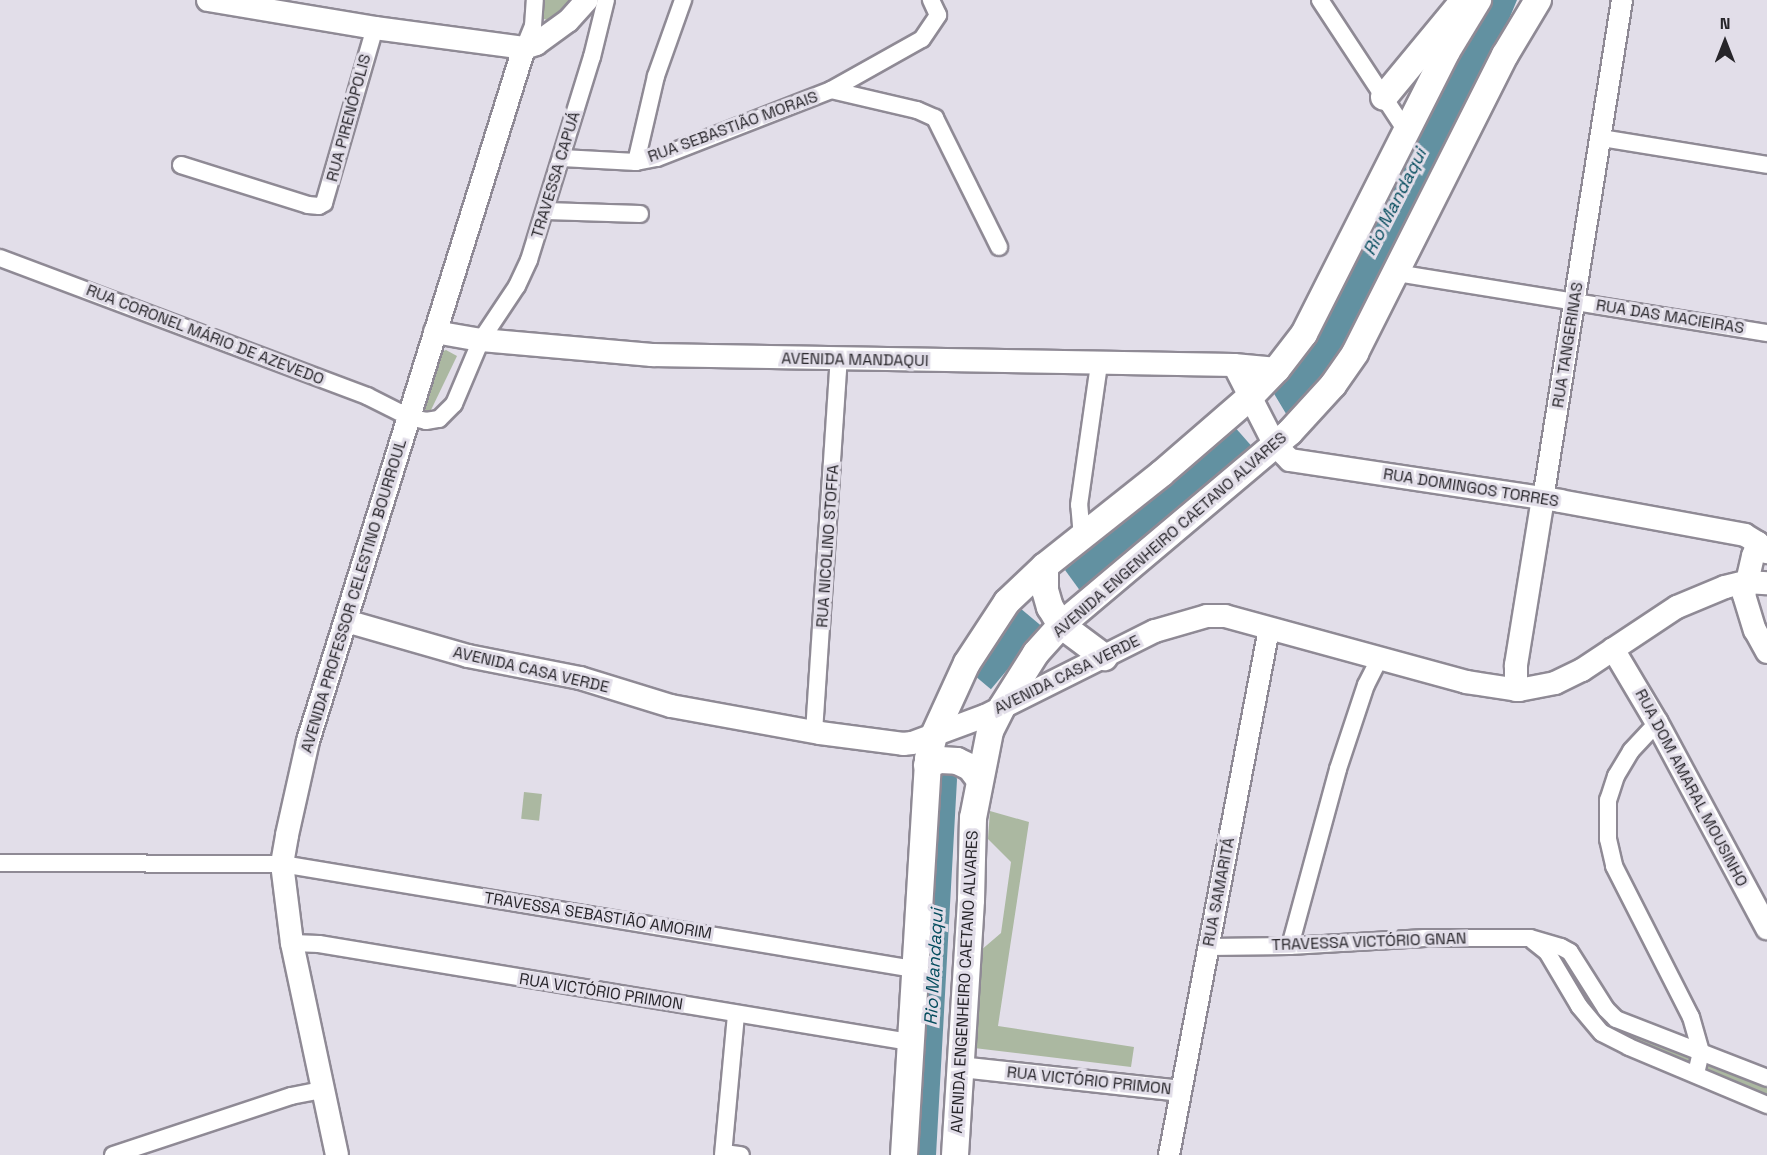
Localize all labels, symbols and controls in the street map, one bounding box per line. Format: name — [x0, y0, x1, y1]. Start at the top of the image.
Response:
north arrow — [1695, 12, 1755, 72]
text: N — [1720, 13, 1730, 34]
street label: RUA PIRENÓPOLIS — [323, 52, 375, 184]
street label: RUA SEBASTIÃO MORAIS — [645, 87, 821, 167]
street label: TRAVESSA CAPUÁ — [528, 109, 584, 241]
water label: Rio Mandaqui — [1359, 145, 1431, 259]
street label: RUA TANGERINAS — [1549, 280, 1587, 410]
street label: RUA CORONEL MÁRIO DE AZEVEDO — [83, 281, 327, 389]
street label: RUA DAS MACIEIRAS — [1594, 296, 1746, 338]
street label: AVENIDA MANDAQUI — [781, 349, 929, 371]
street label: AVENIDA ENGENHEIRO CAETANO ALVARES — [1049, 428, 1291, 642]
street label: AVENIDA PROFESSOR CELESTINO BOURROUL — [297, 437, 411, 755]
street label: RUA NICOLINO STOFFA — [813, 464, 843, 628]
street label: RUA DOMINGOS TORRES — [1381, 465, 1561, 511]
street label: AVENIDA CASA VERDE — [991, 631, 1143, 719]
street label: AVENIDA CASA VERDE — [451, 643, 611, 697]
street label: RUA DOM AMARAL MOUSINHO — [1630, 686, 1752, 890]
street label: AVENIDA ENGENHEIRO CAETANO ALVARES — [947, 830, 983, 1134]
street label: RUA SAMARITÁ — [1199, 836, 1239, 948]
street label: TRAVESSA SEBASTIÃO AMORIM — [483, 888, 713, 944]
water label: Rio Mandaqui — [920, 908, 948, 1026]
street label: TRAVESSA VICTÓRIO GNAN — [1271, 929, 1467, 955]
street label: RUA VICTÓRIO PRIMON — [518, 970, 684, 1014]
street label: RUA VICTÓRIO PRIMON — [1006, 1063, 1172, 1099]

